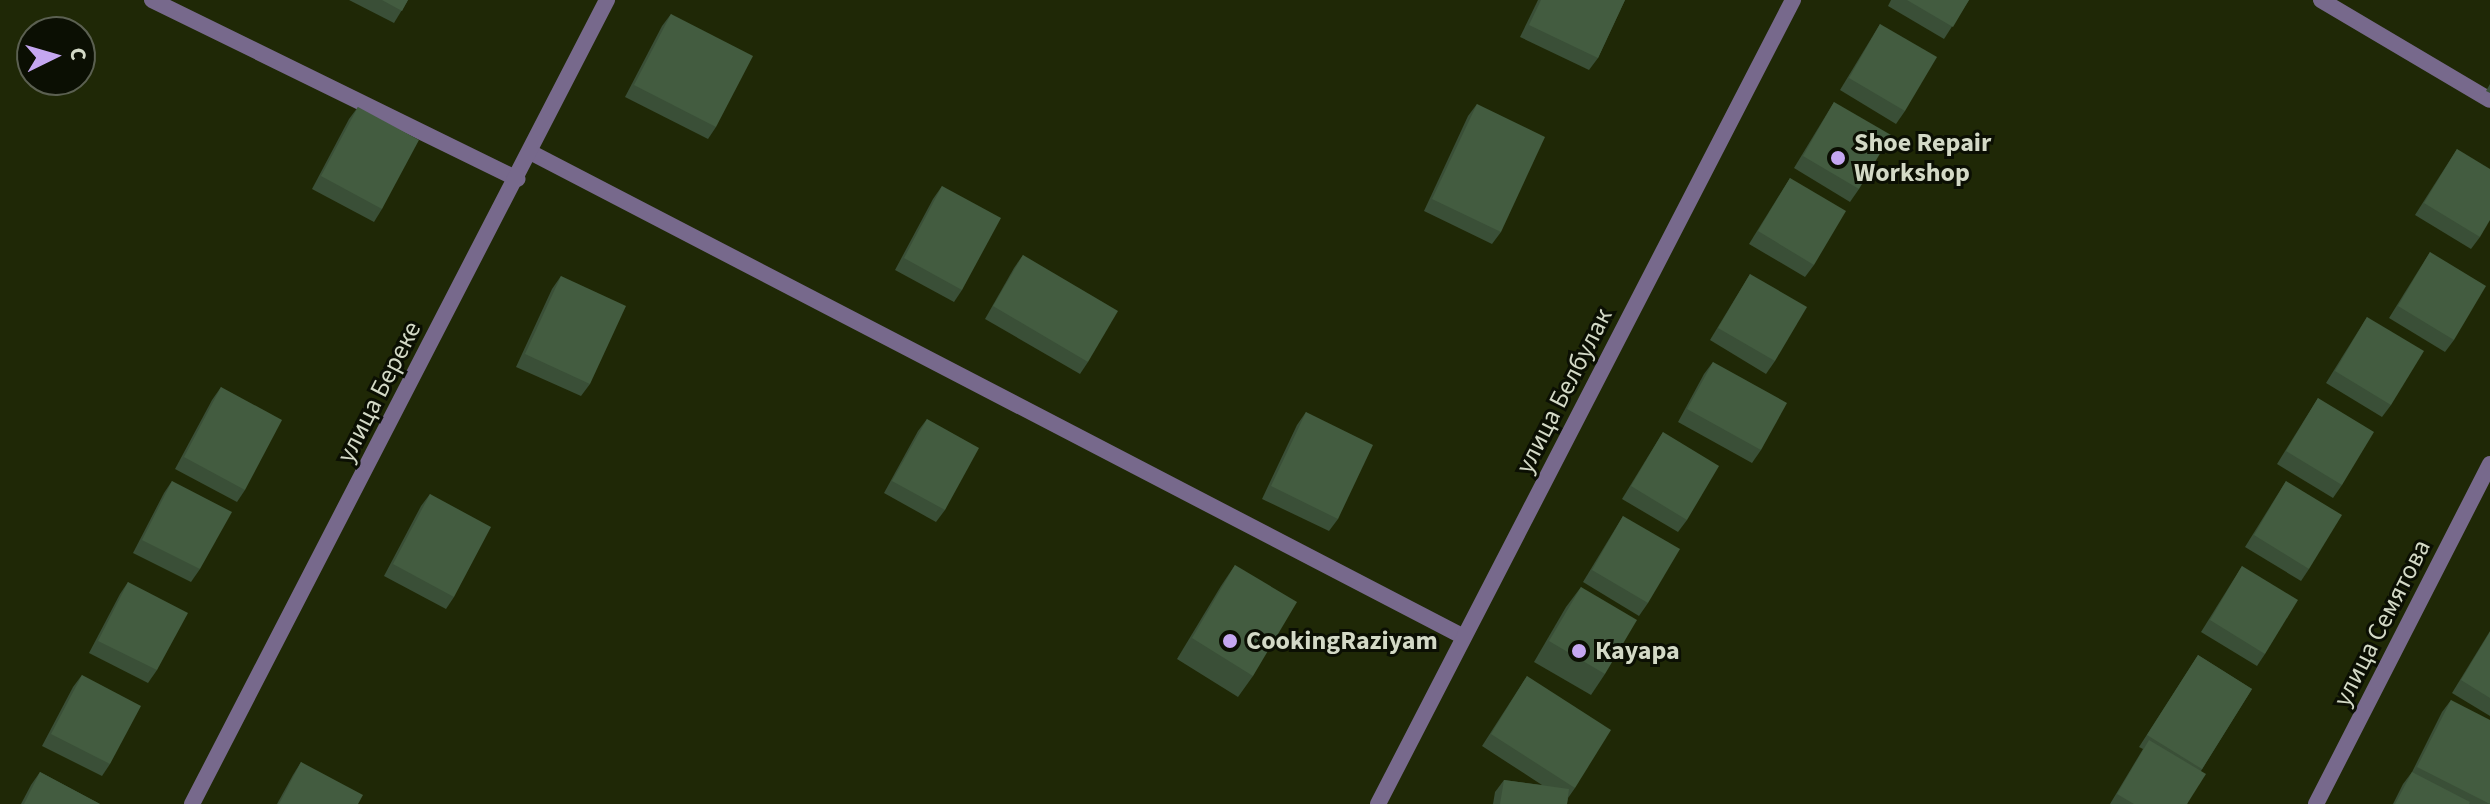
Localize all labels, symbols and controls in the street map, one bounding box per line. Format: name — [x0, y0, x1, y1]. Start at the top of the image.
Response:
north arrow — [16, 16, 96, 96]
text: С — [61, 46, 94, 62]
place label: Shoe Repair Workshop — [1854, 127, 1991, 188]
marker: Shoe Repair Workshop — [1829, 149, 1847, 167]
street label: улица Белбулак — [1509, 303, 1619, 479]
street label: улица Береке — [330, 316, 428, 468]
street label: улица Семятова — [2327, 534, 2437, 712]
place label: CookingRaziyam — [1246, 625, 1438, 657]
marker: CookingRaziyam — [1221, 632, 1239, 650]
place label: Кауара — [1595, 635, 1680, 667]
marker: Кауара — [1570, 642, 1588, 660]

